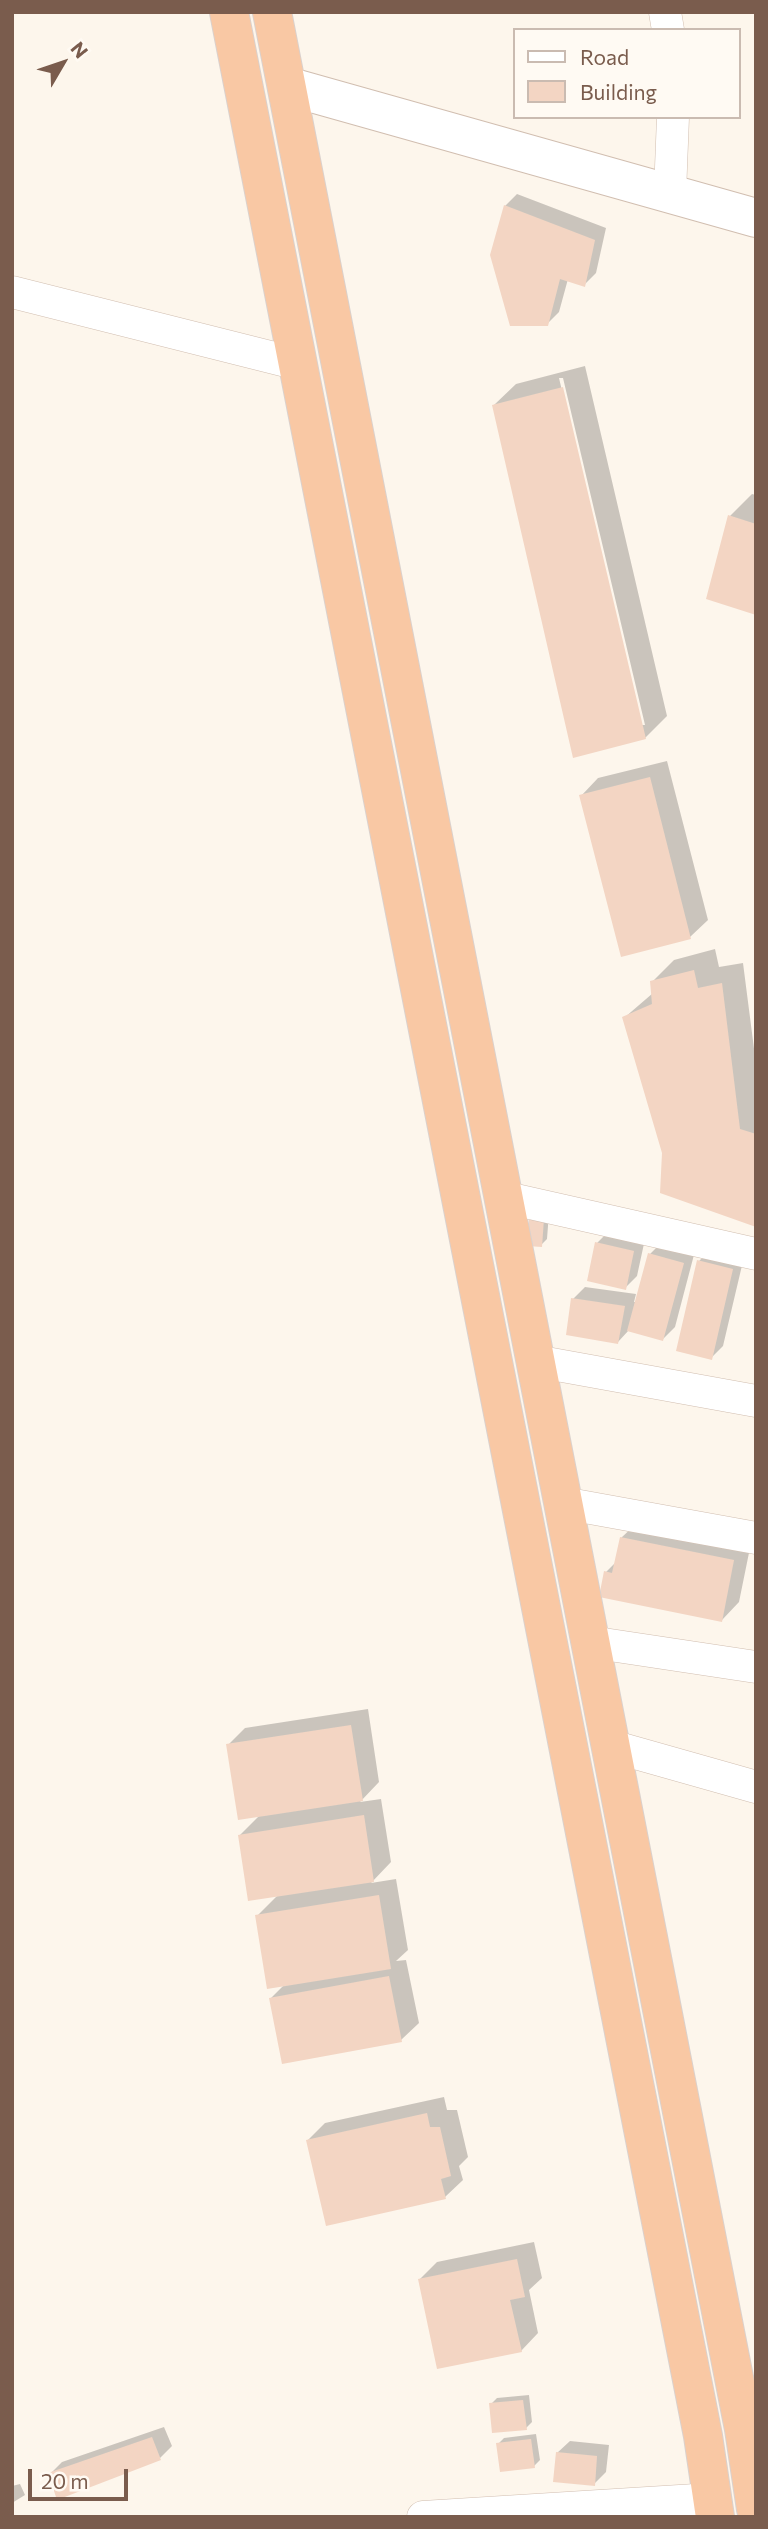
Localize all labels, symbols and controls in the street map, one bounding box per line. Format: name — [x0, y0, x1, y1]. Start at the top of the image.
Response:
north arrow — [28, 28, 98, 98]
legend — [512, 28, 740, 119]
text: N — [66, 37, 93, 62]
text: Road — [580, 44, 629, 69]
text: Building — [580, 79, 657, 104]
scale bar — [32, 2456, 131, 2500]
text: 20 m — [41, 2468, 89, 2493]

